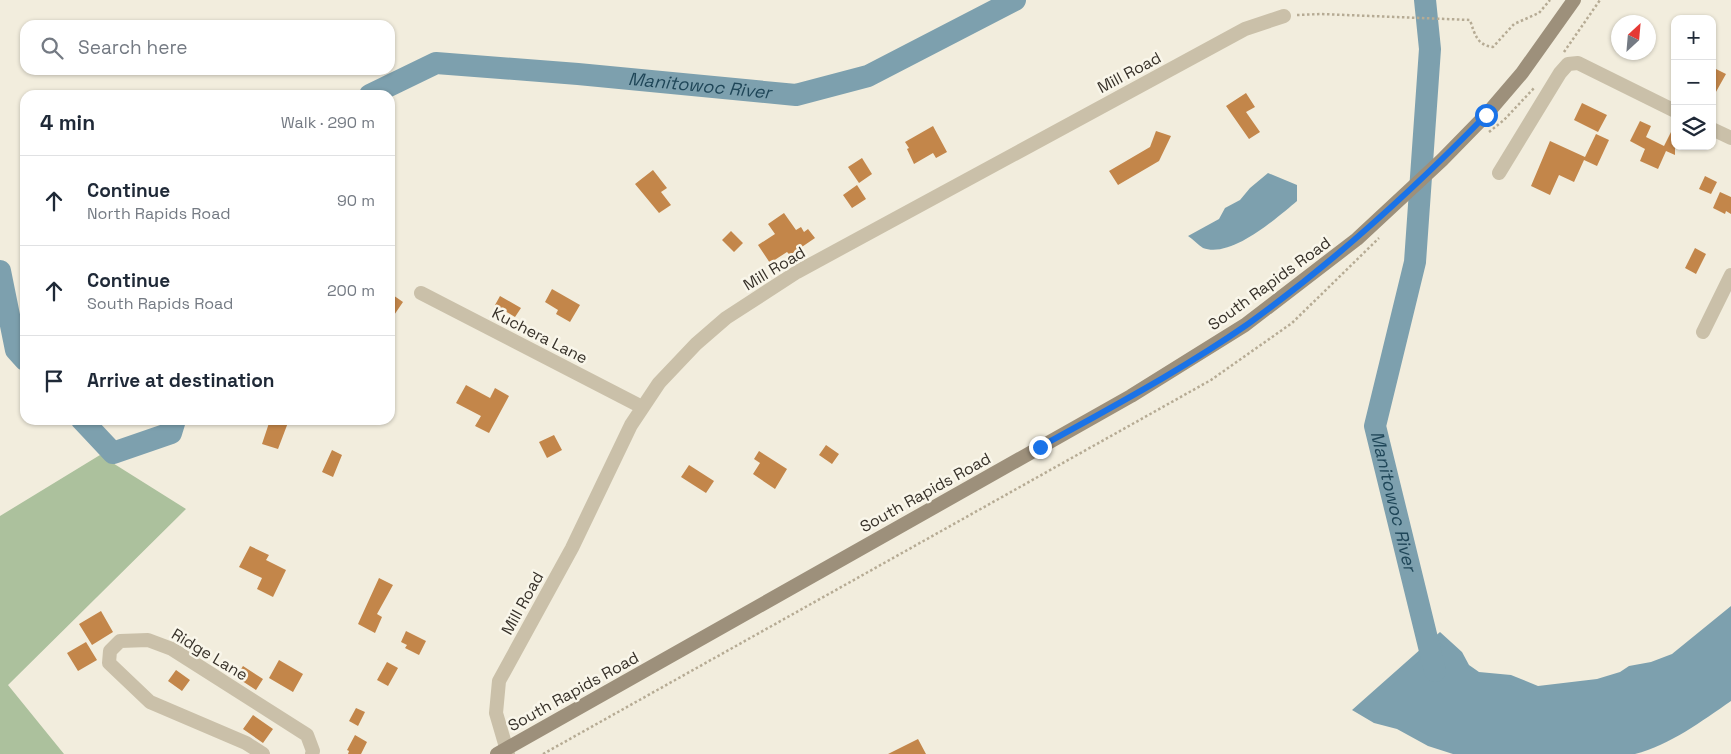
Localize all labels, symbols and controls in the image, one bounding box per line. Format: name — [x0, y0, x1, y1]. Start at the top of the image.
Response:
north arrow — [1611, 15, 1656, 60]
map controls — [1671, 15, 1716, 150]
button: + — [1671, 15, 1716, 60]
search box — [20, 20, 395, 75]
icon: search — [38, 34, 66, 62]
text: Search here — [78, 35, 188, 60]
street label: Mill Road — [1094, 47, 1165, 98]
button: − — [1671, 60, 1716, 105]
water label: Manitowoc River — [627, 67, 775, 104]
route start — [1475, 104, 1498, 127]
button: layers — [1671, 105, 1716, 150]
text: 4 min — [40, 109, 95, 136]
text: Walk · 290 m — [281, 112, 375, 133]
text: Continue — [87, 178, 170, 203]
icon: ahead — [40, 187, 68, 215]
text: 90 m — [337, 190, 375, 211]
text: North Rapids Road — [87, 203, 230, 224]
street label: South Rapids Road — [1204, 232, 1335, 335]
street label: Mill Road — [739, 242, 809, 295]
text: Continue — [87, 268, 170, 293]
icon: ahead — [40, 277, 68, 305]
text: 200 m — [327, 280, 375, 301]
text: South Rapids Road — [87, 293, 233, 314]
street label: Kuchera Lane — [488, 302, 591, 369]
icon: arrive — [40, 367, 68, 395]
text: Arrive at destination — [87, 368, 275, 393]
water label: Manitowoc River — [1366, 429, 1423, 576]
route end — [1029, 436, 1052, 459]
street label: South Rapids Road — [856, 448, 994, 537]
street label: Mill Road — [497, 568, 548, 639]
street label: Ridge Lane — [168, 623, 252, 685]
street label: South Rapids Road — [504, 647, 642, 736]

